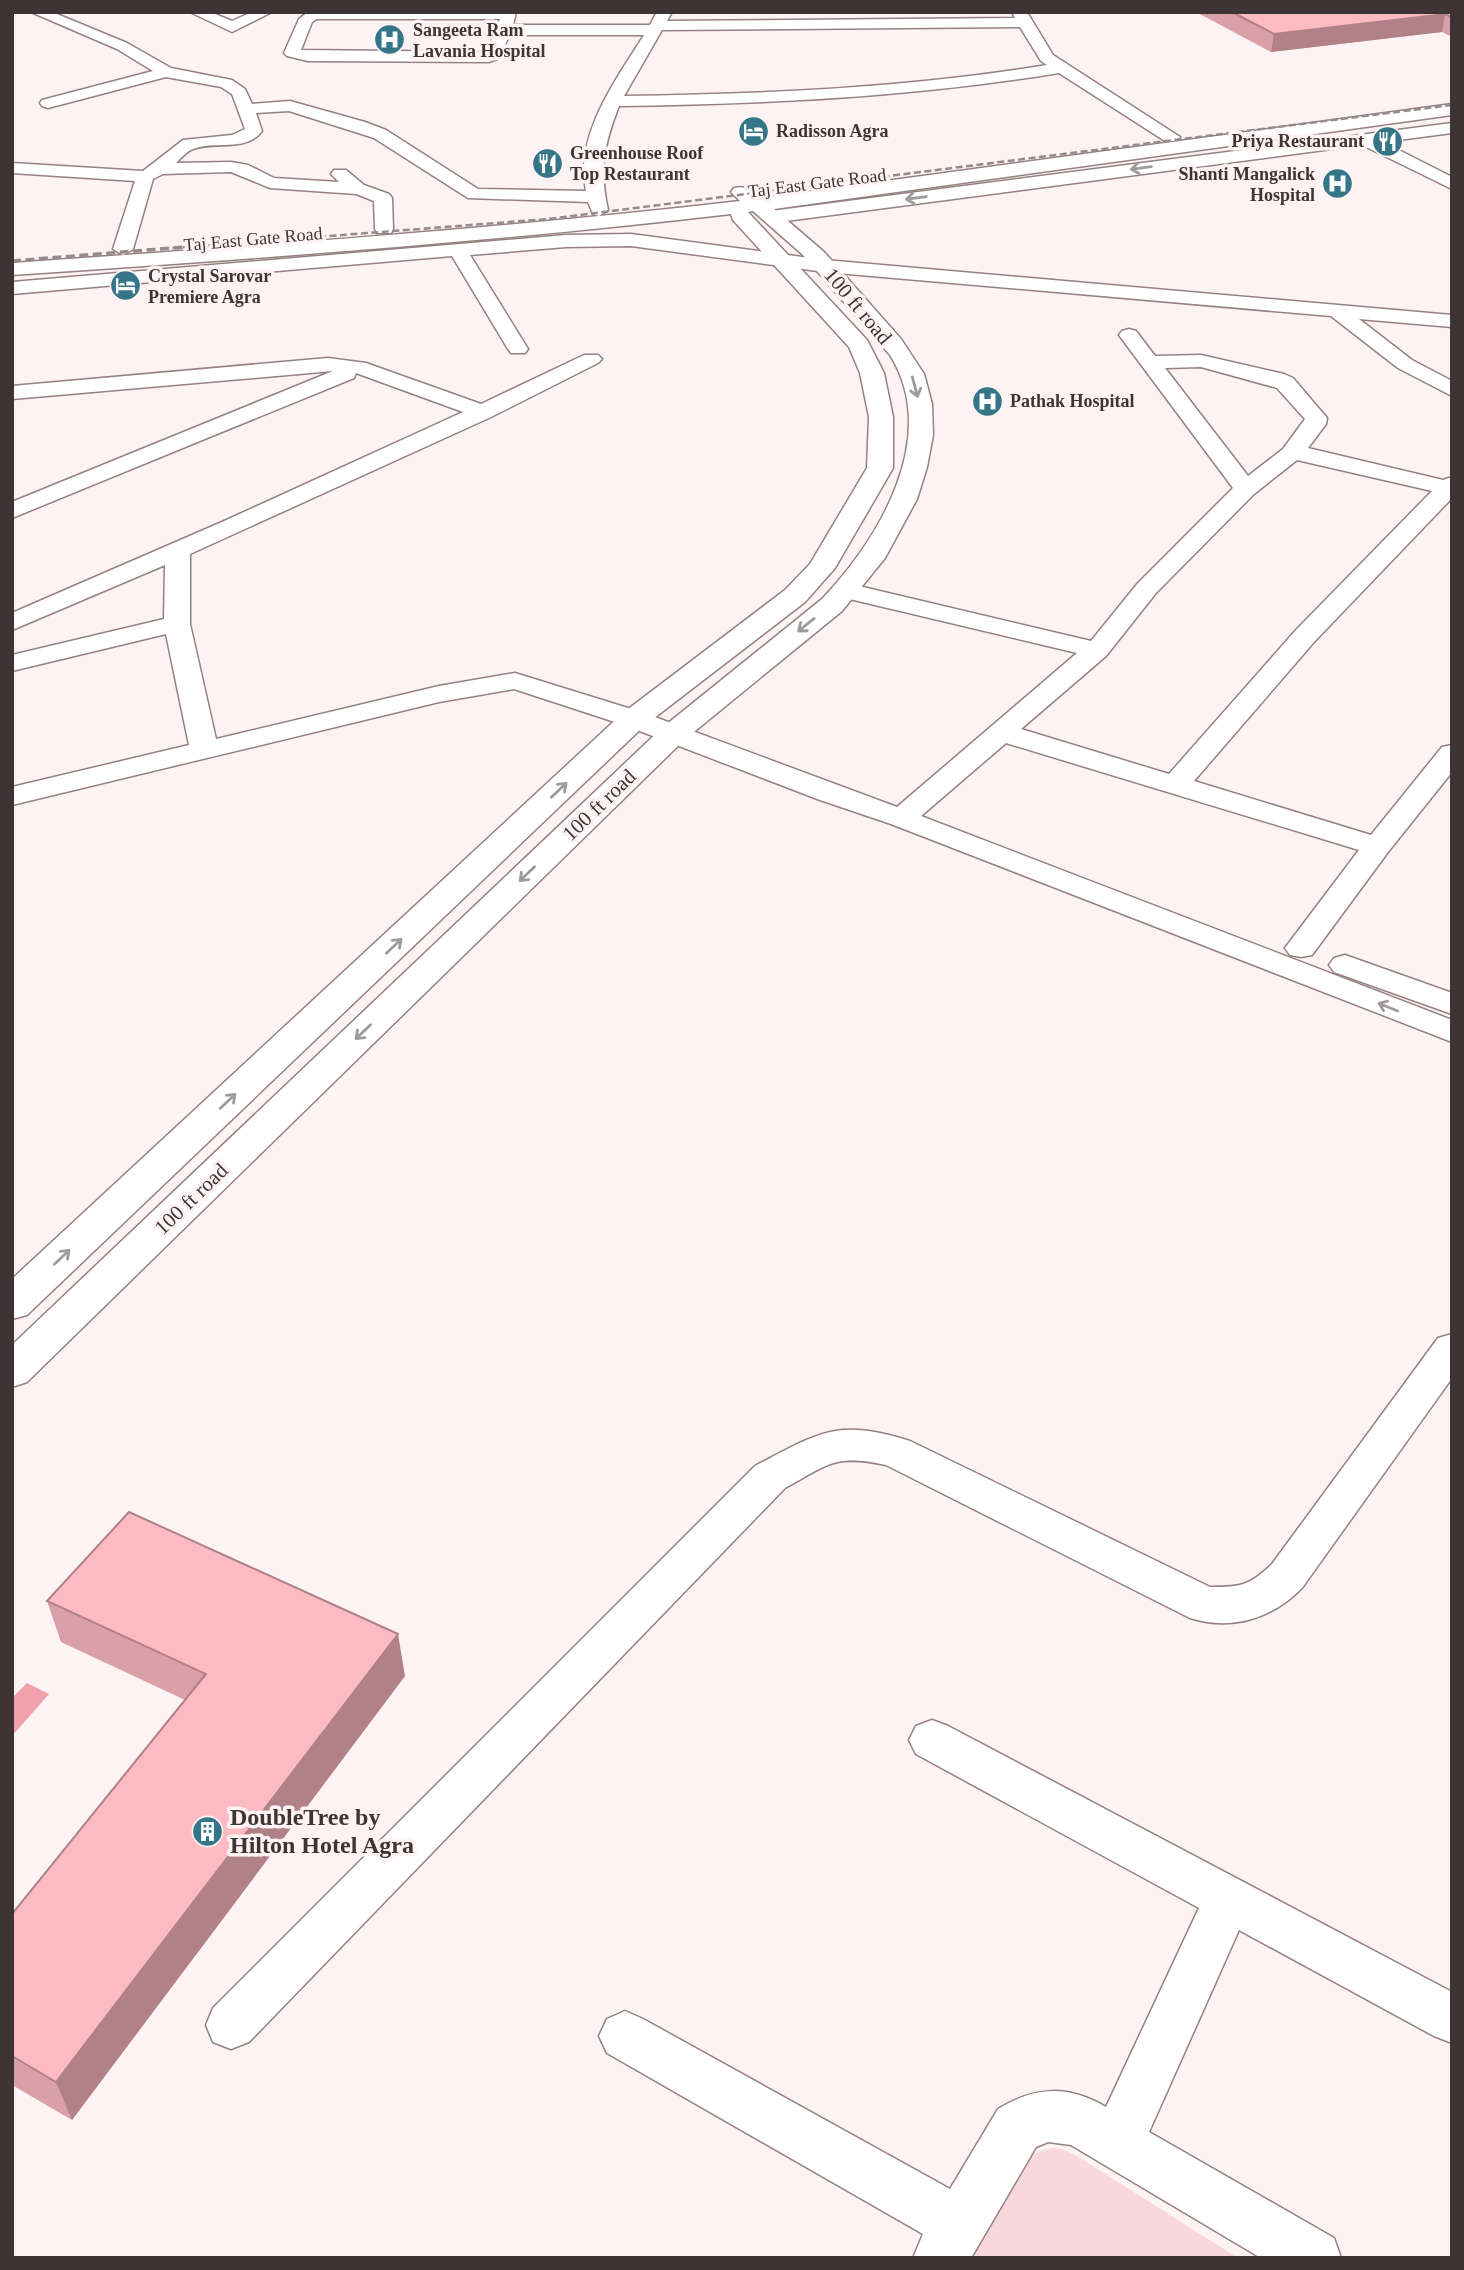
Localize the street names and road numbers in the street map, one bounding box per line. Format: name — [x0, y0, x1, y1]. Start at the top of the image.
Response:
street label: Taj East Gate Road — [747, 165, 887, 201]
street label: Taj East Gate Road — [183, 223, 323, 255]
street label: 100 ft road — [819, 263, 897, 349]
street label: 100 ft road — [558, 764, 641, 846]
street label: 100 ft road — [150, 1158, 233, 1240]

